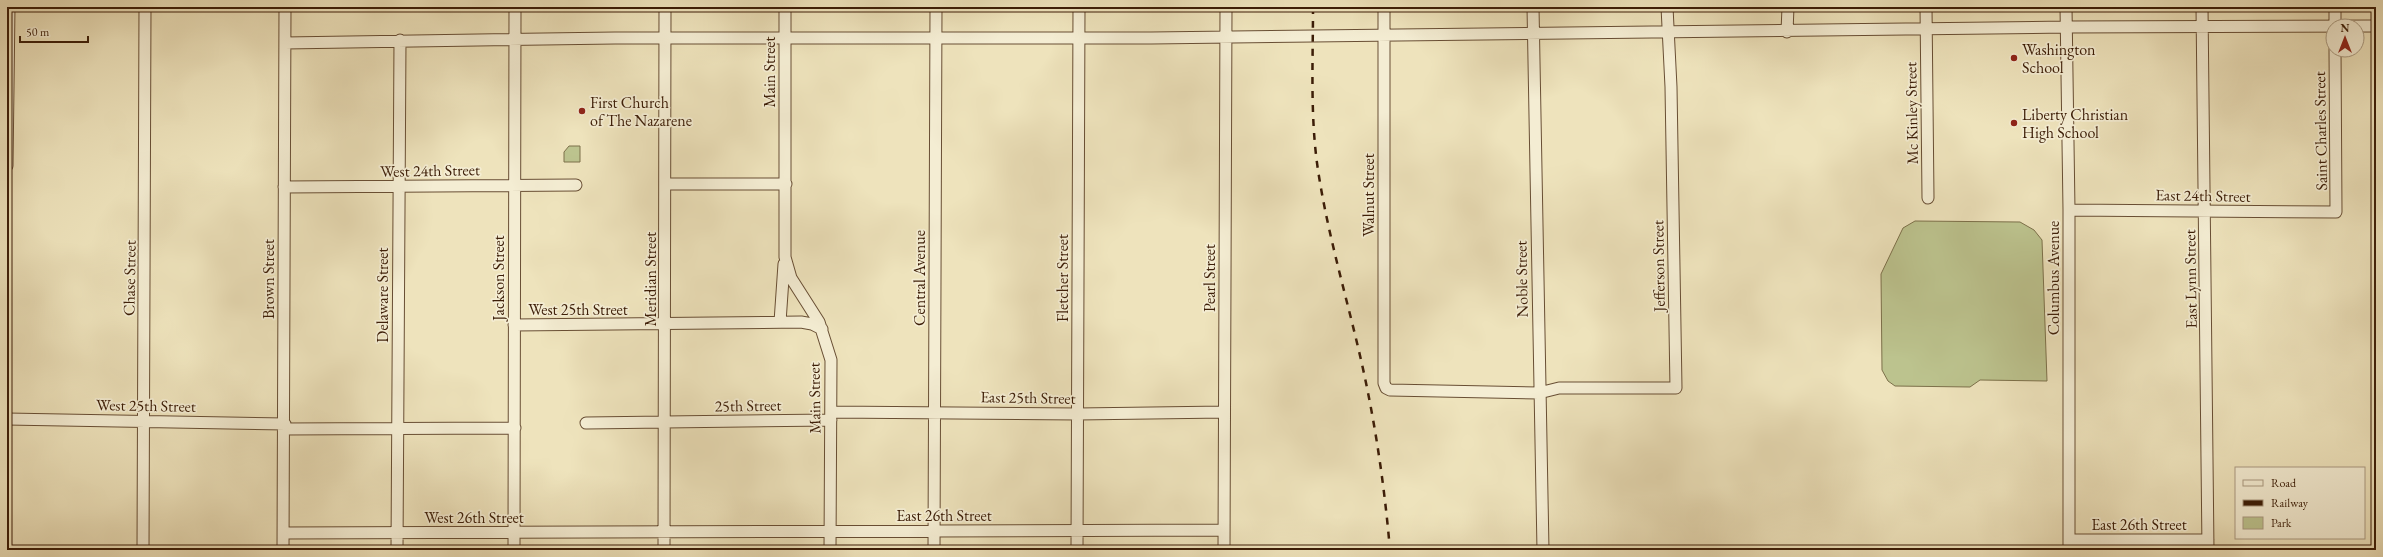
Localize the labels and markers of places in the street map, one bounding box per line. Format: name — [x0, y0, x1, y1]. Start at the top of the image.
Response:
place label: Washington School — [2022, 39, 2096, 78]
marker: Washington School — [2009, 53, 2019, 63]
place label: First Church of The Nazarene — [590, 92, 692, 131]
place label: Liberty Christian High School — [2022, 104, 2129, 143]
marker: First Church of The Nazarene — [577, 106, 587, 116]
marker: Liberty Christian High School — [2009, 118, 2019, 128]

